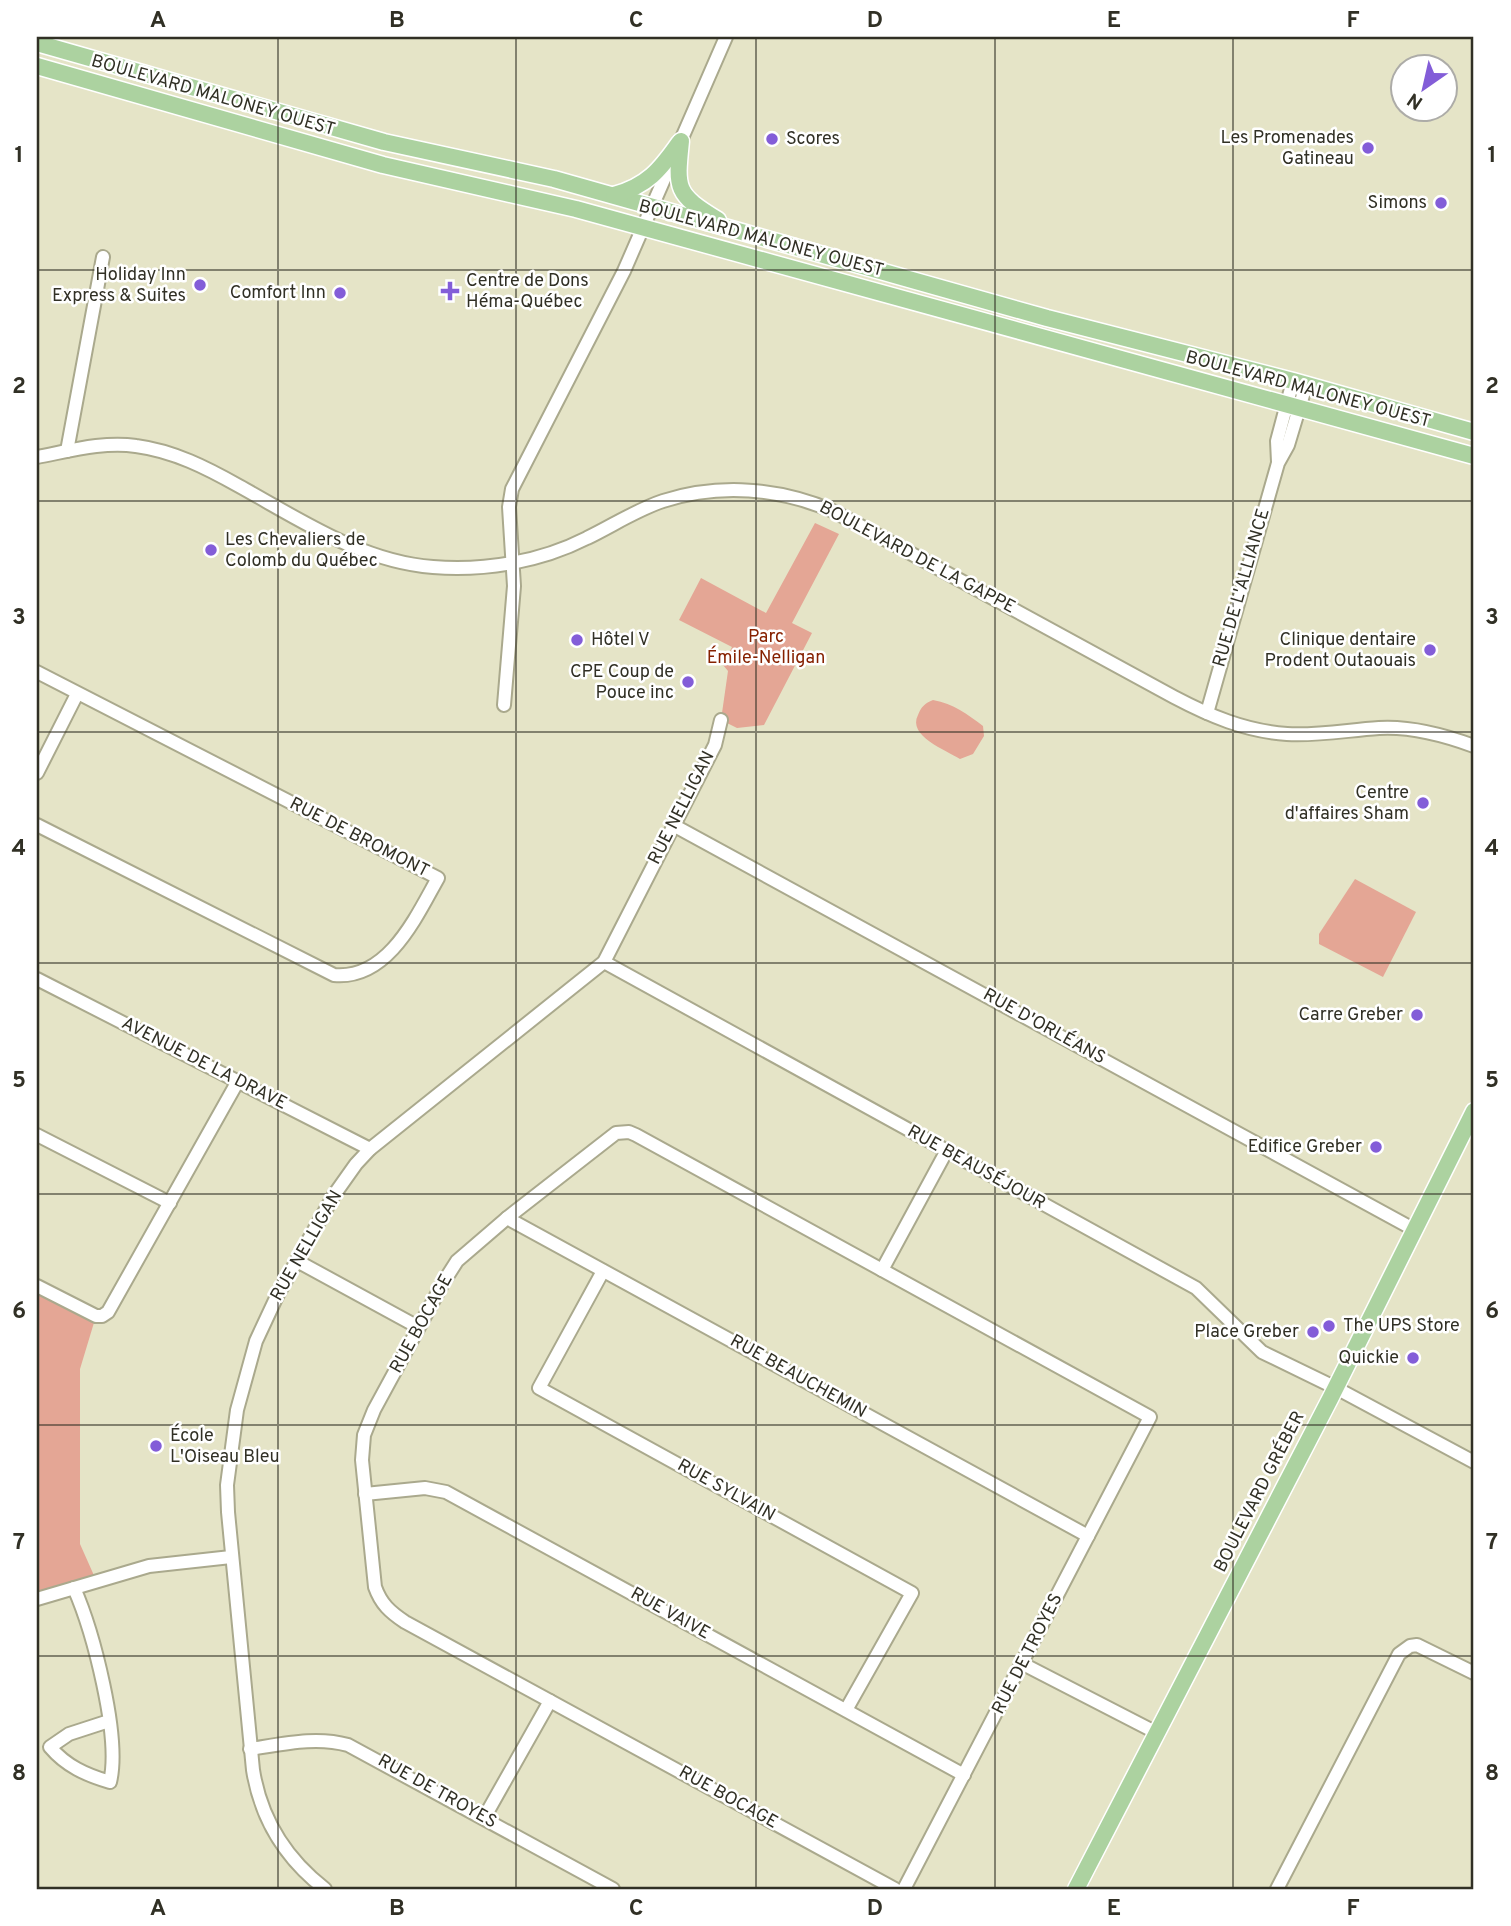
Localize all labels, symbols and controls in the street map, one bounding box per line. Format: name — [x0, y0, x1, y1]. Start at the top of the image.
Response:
text: A — [150, 7, 166, 36]
text: B — [389, 7, 405, 36]
text: C — [629, 7, 643, 36]
text: D — [867, 7, 883, 36]
text: E — [1107, 7, 1121, 36]
text: F — [1346, 7, 1360, 36]
street label: BOULEVARD MALONEY OUEST — [88, 50, 338, 142]
north arrow — [1388, 52, 1458, 122]
text: N — [1403, 87, 1428, 114]
place label: Les Promenades Gatineau — [1221, 127, 1354, 171]
place label: Scores — [786, 128, 840, 151]
marker: Scores — [764, 131, 780, 147]
marker: Les Promenades Gatineau — [1360, 140, 1376, 156]
text: 1 — [14, 142, 24, 171]
text: 1 — [1487, 142, 1497, 171]
place label: Simons — [1368, 192, 1427, 215]
street label: BOULEVARD MALONEY OUEST — [636, 195, 886, 283]
marker: Simons — [1433, 195, 1449, 211]
place label: Holiday Inn Express & Suites — [52, 264, 186, 308]
place label: Centre de Dons Héma-Québec — [466, 270, 589, 314]
marker: Holiday Inn Express & Suites — [192, 277, 208, 293]
marker: Centre de Dons Héma-Québec — [440, 281, 460, 301]
place label: Comfort Inn — [230, 282, 326, 305]
marker: Comfort Inn — [332, 285, 348, 301]
street label: BOULEVARD MALONEY OUEST — [1183, 346, 1433, 434]
text: 2 — [12, 373, 26, 402]
text: 2 — [1485, 373, 1499, 402]
street label: BOULEVARD DE LA GAPPE — [815, 496, 1019, 620]
street label: RUE DE L'ALLIANCE — [1208, 506, 1276, 670]
place label: Les Chevaliers de Colomb du Québec — [225, 529, 378, 573]
marker: Les Chevaliers de Colomb du Québec — [203, 542, 219, 558]
text: 3 — [12, 604, 26, 633]
text: 3 — [1485, 604, 1499, 633]
park label: Parc Émile-Nelligan — [707, 626, 825, 670]
place label: Hôtel V — [591, 629, 650, 652]
place label: Clinique dentaire Prodent Outaouais — [1264, 629, 1416, 673]
marker: Hôtel V — [569, 632, 585, 648]
marker: Clinique dentaire Prodent Outaouais — [1422, 642, 1438, 658]
place label: CPE Coup de Pouce inc — [570, 661, 674, 705]
marker: CPE Coup de Pouce inc — [680, 674, 696, 690]
street label: RUE NELLIGAN — [644, 747, 720, 869]
place label: Centre d'affaires Sham — [1285, 782, 1409, 826]
street label: RUE DE BROMONT — [285, 793, 433, 883]
marker: Centre d'affaires Sham — [1415, 795, 1431, 811]
text: 4 — [12, 835, 26, 864]
text: 4 — [1485, 835, 1499, 864]
street label: RUE D'ORLÉANS — [979, 982, 1110, 1070]
place label: Carre Greber — [1298, 1004, 1403, 1027]
marker: Carre Greber — [1409, 1007, 1425, 1023]
street label: AVENUE DE LA DRAVE — [117, 1012, 291, 1116]
text: 5 — [12, 1067, 26, 1096]
text: 5 — [1485, 1067, 1499, 1096]
street label: RUE BEAUSÉJOUR — [903, 1119, 1050, 1215]
place label: Edifice Greber — [1248, 1136, 1362, 1159]
marker: Edifice Greber — [1368, 1139, 1384, 1155]
street label: RUE NELLIGAN — [266, 1186, 348, 1306]
street label: RUE BOCAGE — [385, 1270, 459, 1378]
text: 6 — [12, 1298, 26, 1327]
text: 6 — [1485, 1298, 1499, 1327]
place label: The UPS Store — [1343, 1315, 1460, 1338]
marker: The UPS Store — [1321, 1318, 1337, 1334]
place label: Place Greber — [1194, 1321, 1299, 1344]
marker: Place Greber — [1305, 1324, 1321, 1340]
street label: RUE BEAUCHEMIN — [726, 1330, 870, 1424]
place label: Quickie — [1338, 1347, 1399, 1370]
marker: Quickie — [1405, 1350, 1421, 1366]
street label: BOULEVARD GRÉBER — [1208, 1407, 1311, 1576]
place label: École L'Oiseau Bleu — [170, 1423, 280, 1469]
marker: École L'Oiseau Bleu — [148, 1438, 164, 1454]
street label: RUE SYLVAIN — [673, 1455, 779, 1527]
text: 7 — [13, 1529, 25, 1558]
text: 7 — [1486, 1529, 1498, 1558]
street label: RUE VAIVE — [626, 1583, 714, 1645]
street label: RUE DE TROYES — [988, 1590, 1068, 1718]
street label: RUE DE TROYES — [373, 1750, 501, 1834]
text: 8 — [12, 1760, 26, 1789]
text: 8 — [1485, 1760, 1499, 1789]
street label: RUE BOCAGE — [674, 1761, 782, 1835]
text: A — [150, 1895, 166, 1924]
text: B — [389, 1895, 405, 1924]
text: C — [629, 1895, 643, 1924]
text: D — [867, 1895, 883, 1924]
text: E — [1107, 1895, 1121, 1924]
text: F — [1346, 1895, 1360, 1924]

